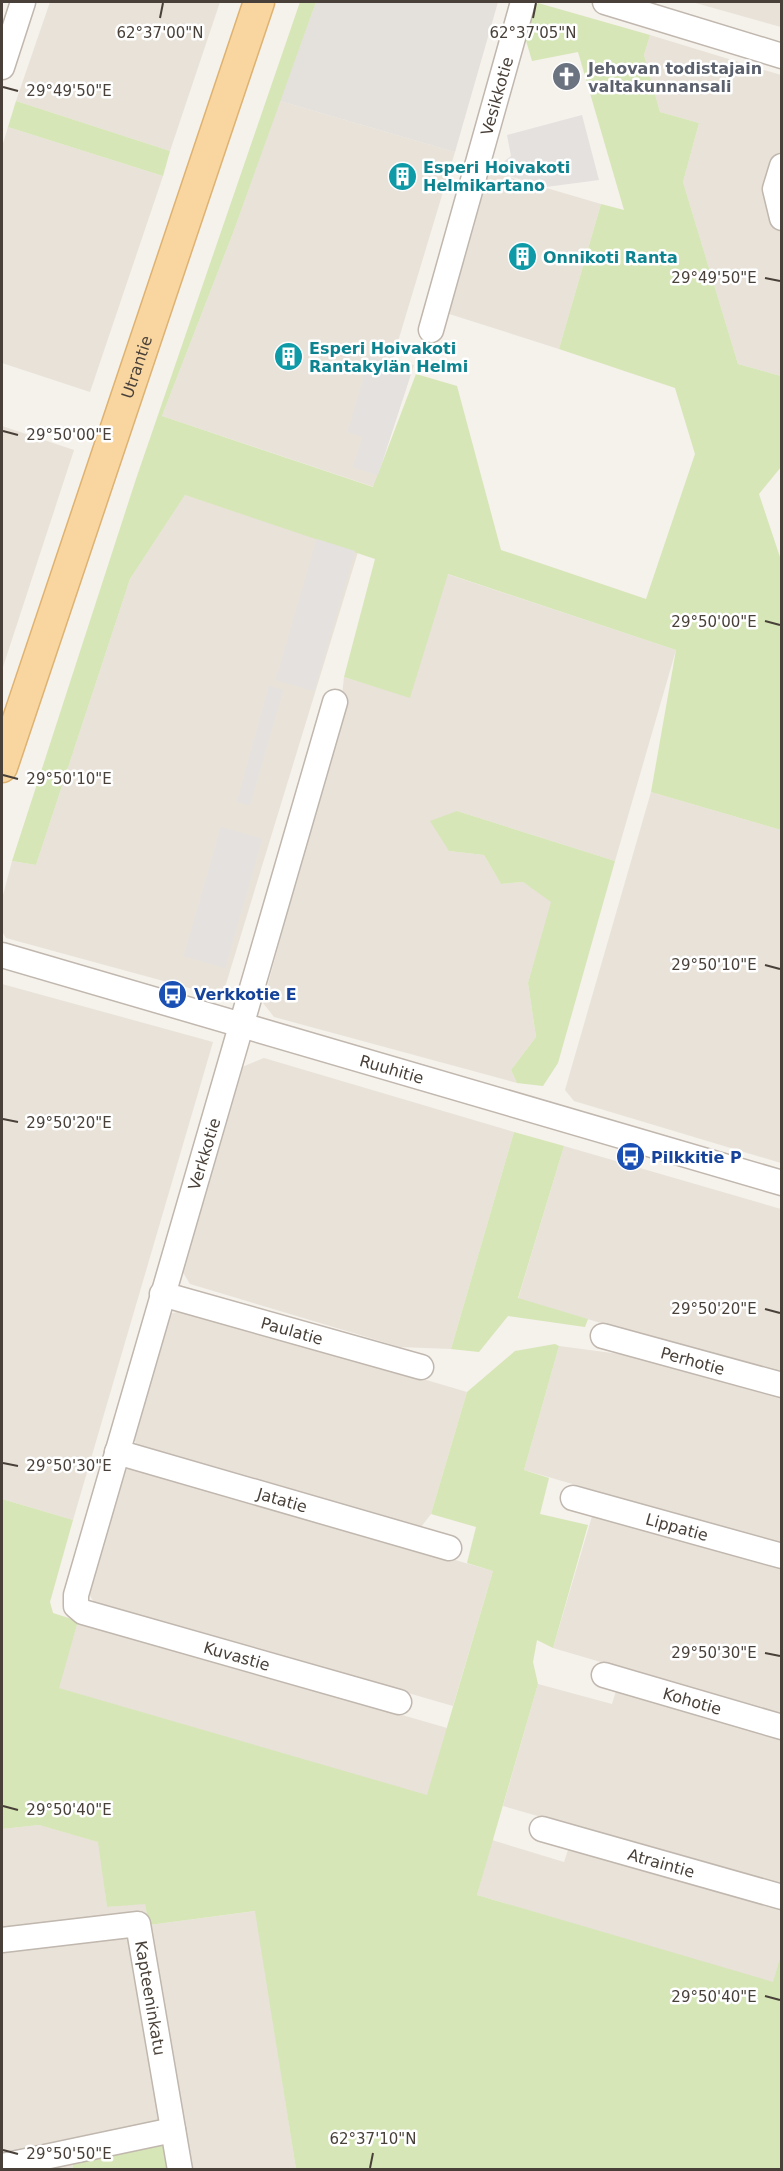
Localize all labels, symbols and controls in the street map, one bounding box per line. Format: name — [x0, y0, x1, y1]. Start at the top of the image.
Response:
text: 62°37'00"N — [116, 24, 204, 42]
text: 62°37'05"N — [489, 24, 577, 42]
street label: Vesikkotie — [477, 55, 517, 138]
place label: Jehovan todistajain valtakunnansali — [587, 59, 762, 96]
church icon: Jehovan todistajain valtakunnansali — [551, 61, 583, 93]
text: 29°49'50"E — [26, 82, 112, 100]
place label: Esperi Hoivakoti Helmikartano — [423, 158, 570, 195]
building icon: Esperi Hoivakoti Helmikartano — [386, 160, 418, 192]
building icon: Onnikoti Ranta — [506, 241, 538, 273]
place label: Onnikoti Ranta — [543, 248, 678, 267]
text: 29°49'50"E — [671, 269, 757, 287]
street label: Utrantie — [117, 333, 156, 401]
place label: Esperi Hoivakoti Rantakylän Helmi — [309, 339, 468, 376]
building icon: Esperi Hoivakoti Rantakylän Helmi — [272, 341, 304, 373]
text: 29°50'00"E — [26, 426, 112, 444]
text: 29°50'00"E — [671, 613, 757, 631]
text: 29°50'10"E — [26, 770, 112, 788]
text: 29°50'10"E — [671, 956, 757, 974]
bus stop icon: Verkkotie E — [157, 978, 189, 1010]
place label: Verkkotie E — [194, 985, 297, 1004]
street label: Ruuhitie — [357, 1051, 426, 1088]
text: 29°50'20"E — [26, 1114, 112, 1132]
street label: Verkkotie — [185, 1116, 224, 1193]
bus stop icon: Pilkkitie P — [614, 1141, 646, 1173]
place label: Pilkkitie P — [651, 1148, 742, 1167]
text: 29°50'20"E — [671, 1300, 757, 1318]
street label: Paulatie — [259, 1313, 325, 1349]
street label: Perhotie — [658, 1343, 727, 1379]
text: 29°50'30"E — [26, 1457, 112, 1475]
street label: Jatatie — [254, 1484, 309, 1516]
street label: Lippatie — [644, 1510, 710, 1545]
street label: Kuvastie — [201, 1638, 272, 1675]
text: 29°50'30"E — [671, 1644, 757, 1662]
street label: Kohotie — [661, 1684, 724, 1719]
text: 29°50'40"E — [26, 1801, 112, 1819]
street label: Atraintie — [626, 1845, 697, 1882]
street label: Kapteeninkatu — [131, 1939, 169, 2057]
text: 29°50'40"E — [671, 1988, 757, 2006]
text: 62°37'10"N — [329, 2130, 417, 2148]
text: 29°50'50"E — [26, 2145, 112, 2163]

